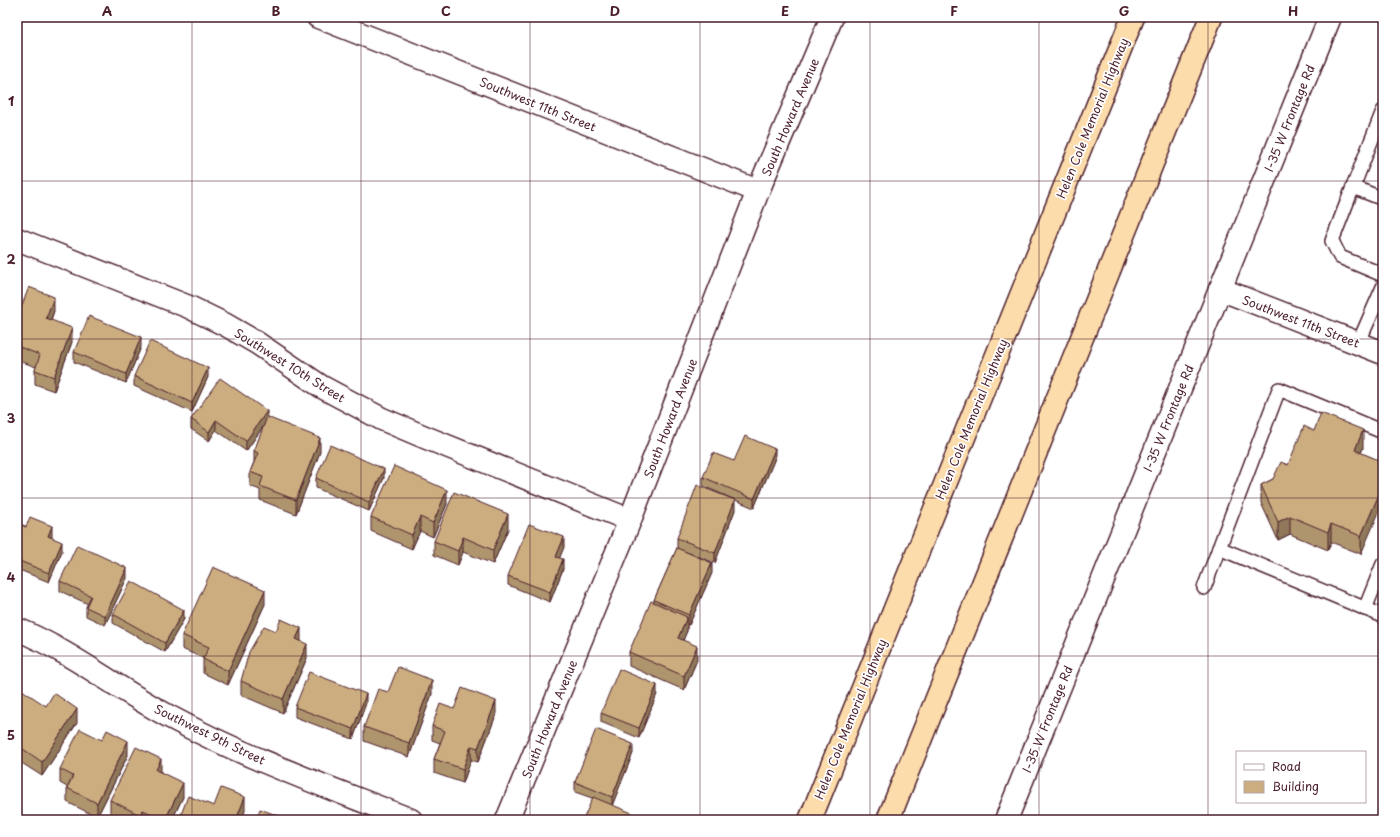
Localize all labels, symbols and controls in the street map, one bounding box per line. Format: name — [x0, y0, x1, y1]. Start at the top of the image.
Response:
text: A — [102, 1, 112, 20]
text: B — [272, 1, 281, 20]
text: C — [441, 1, 451, 20]
text: D — [610, 1, 620, 20]
text: E — [781, 1, 789, 20]
text: F — [950, 1, 958, 20]
text: G — [1119, 1, 1129, 20]
text: H — [1288, 1, 1298, 20]
street label: Helen Cole Memorial Highway — [1051, 35, 1133, 201]
street label: South Howard Avenue — [757, 55, 823, 179]
street label: I-35 W Frontage Rd — [1259, 62, 1319, 174]
street label: Southwest 11th Street — [477, 72, 599, 136]
text: 1 — [8, 91, 14, 110]
text: 2 — [6, 249, 16, 268]
street label: Southwest 11th Street — [1240, 290, 1362, 352]
street label: Southwest 10th Street — [231, 324, 349, 406]
street label: Helen Cole Memorial Highway — [930, 336, 1012, 502]
street label: South Howard Avenue — [639, 355, 701, 480]
street label: I-35 W Frontage Rd — [1138, 362, 1198, 474]
text: 3 — [7, 408, 16, 427]
text: 4 — [7, 567, 16, 586]
street label: Helen Cole Memorial Highway — [809, 636, 891, 802]
street label: South Howard Avenue — [517, 657, 581, 781]
street label: I-35 W Frontage Rd — [1017, 663, 1077, 775]
street label: Southwest 9th Street — [152, 699, 269, 769]
text: 5 — [7, 725, 15, 744]
legend — [1236, 751, 1366, 803]
text: Road — [1272, 757, 1301, 775]
text: Building — [1272, 777, 1319, 795]

